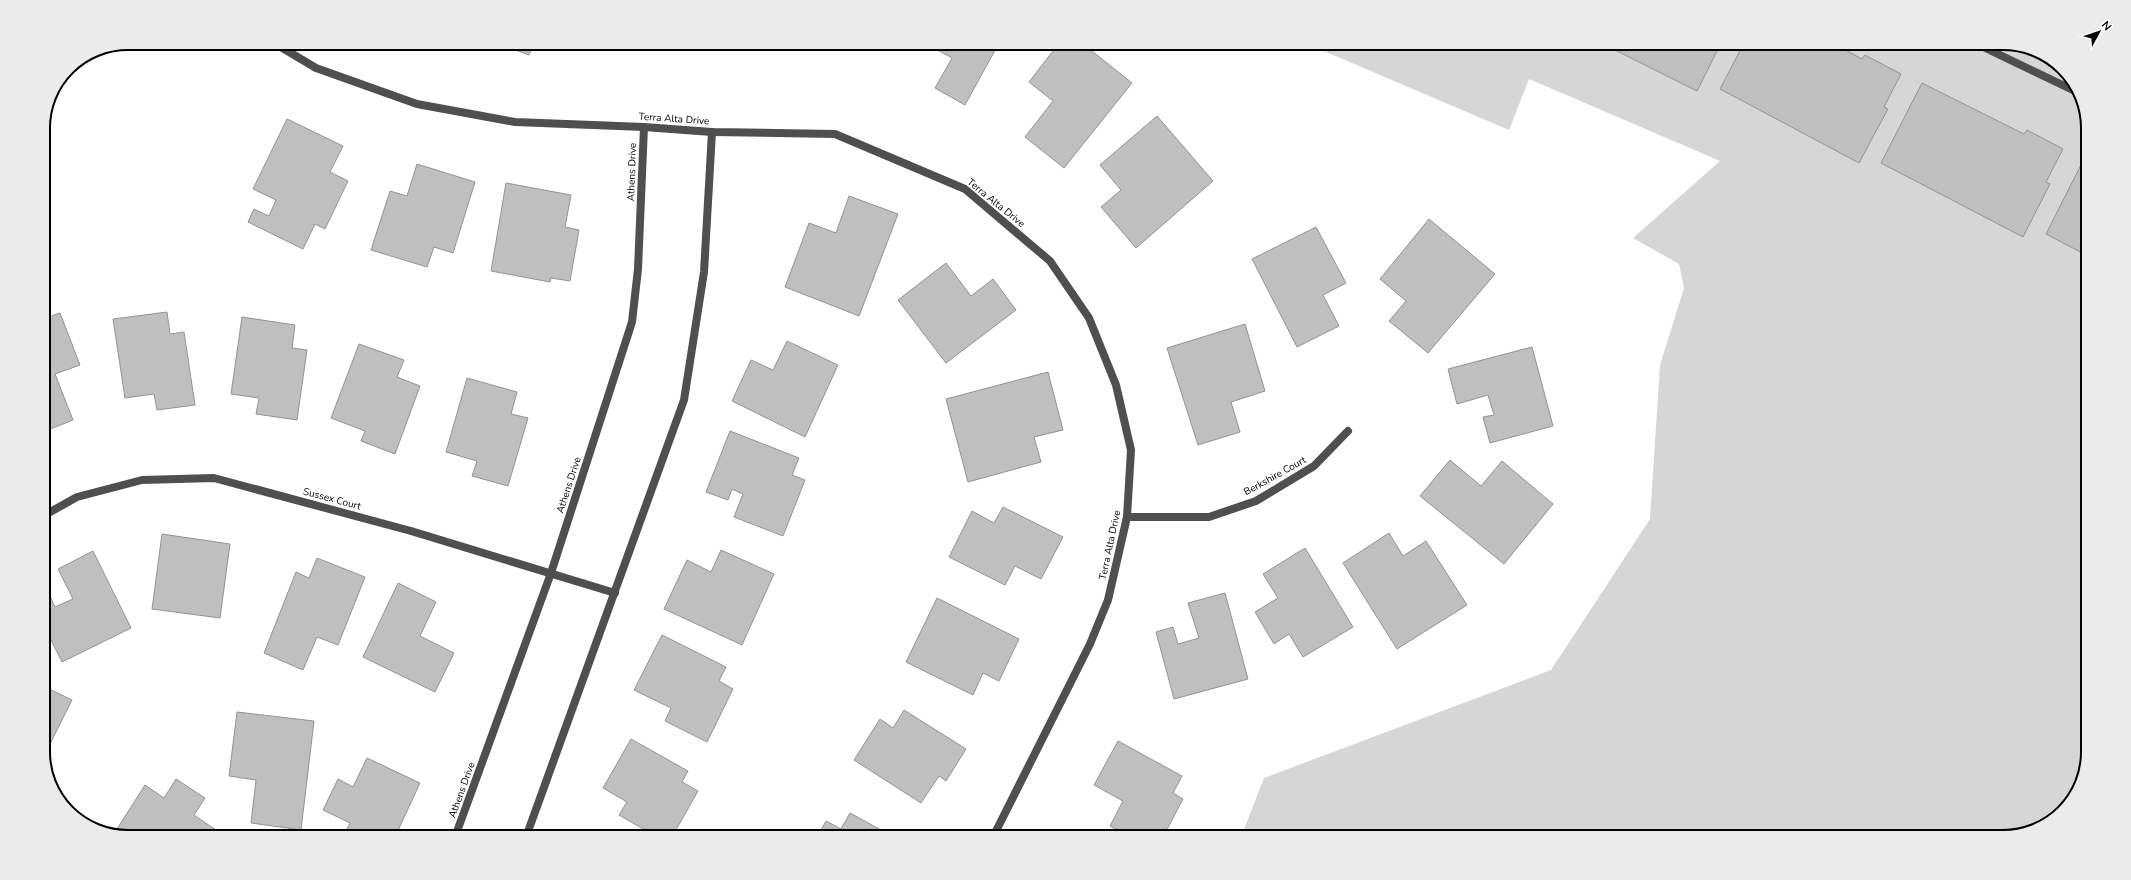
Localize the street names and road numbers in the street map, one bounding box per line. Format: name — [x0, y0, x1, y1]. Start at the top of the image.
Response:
street label: Terra Alta Drive — [638, 110, 710, 128]
street label: Athens Drive — [624, 143, 640, 201]
street label: Terra Alta Drive — [964, 175, 1028, 231]
street label: Berkshire Court — [1241, 453, 1309, 499]
street label: Athens Drive — [553, 455, 585, 515]
street label: Sussex Court — [302, 485, 363, 514]
street label: Terra Alta Drive — [1096, 509, 1124, 581]
street label: Athens Drive — [445, 760, 479, 820]

